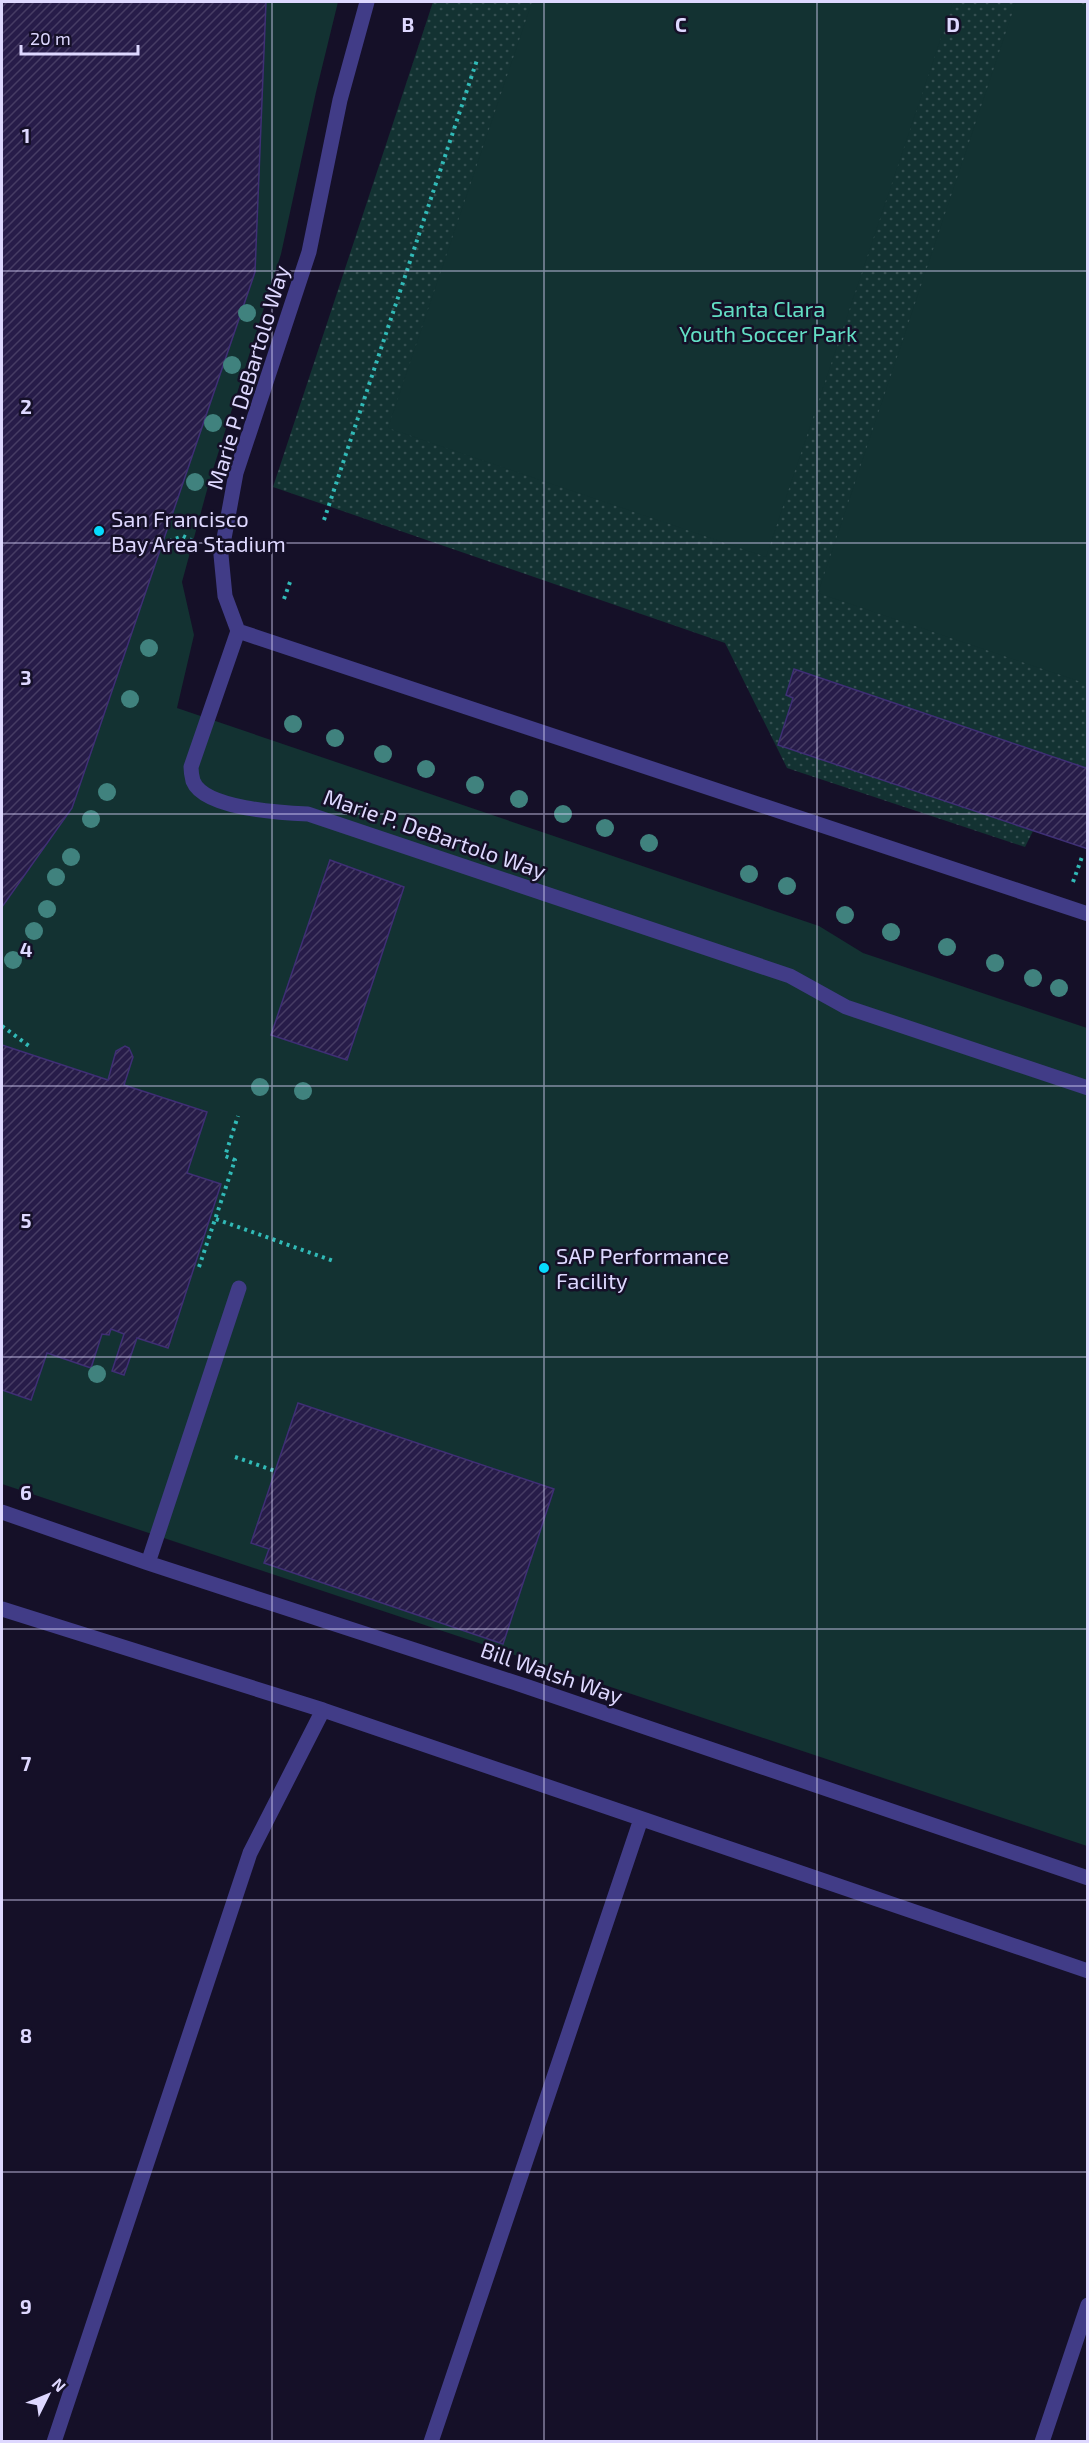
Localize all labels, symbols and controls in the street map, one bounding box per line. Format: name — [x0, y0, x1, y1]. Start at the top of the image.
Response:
text: B — [402, 12, 414, 36]
text: C — [675, 12, 687, 36]
text: D — [946, 12, 960, 36]
scale bar — [21, 18, 138, 56]
text: 20 m — [30, 27, 71, 49]
text: 1 — [22, 123, 30, 147]
street label: Marie P. DeBartolo Way — [200, 261, 294, 492]
park label: Santa Clara Youth Soccer Park — [679, 295, 857, 346]
text: 2 — [20, 394, 32, 418]
place label: San Francisco Bay Area Stadium — [111, 505, 286, 556]
marker: San Francisco Bay Area Stadium — [92, 524, 106, 538]
text: 3 — [20, 665, 32, 689]
street label: Marie P. DeBartolo Way — [320, 783, 550, 883]
text: 4 — [20, 937, 33, 961]
text: 5 — [20, 1208, 32, 1232]
place label: SAP Performance Facility — [556, 1242, 729, 1293]
marker: SAP Performance Facility — [537, 1261, 551, 1275]
text: 6 — [20, 1480, 32, 1504]
street label: Bill Walsh Way — [478, 1636, 627, 1709]
text: 7 — [21, 1751, 32, 1775]
text: 8 — [20, 2023, 32, 2047]
text: 9 — [20, 2294, 32, 2318]
north arrow — [18, 2365, 78, 2425]
text: N — [48, 2374, 70, 2395]

